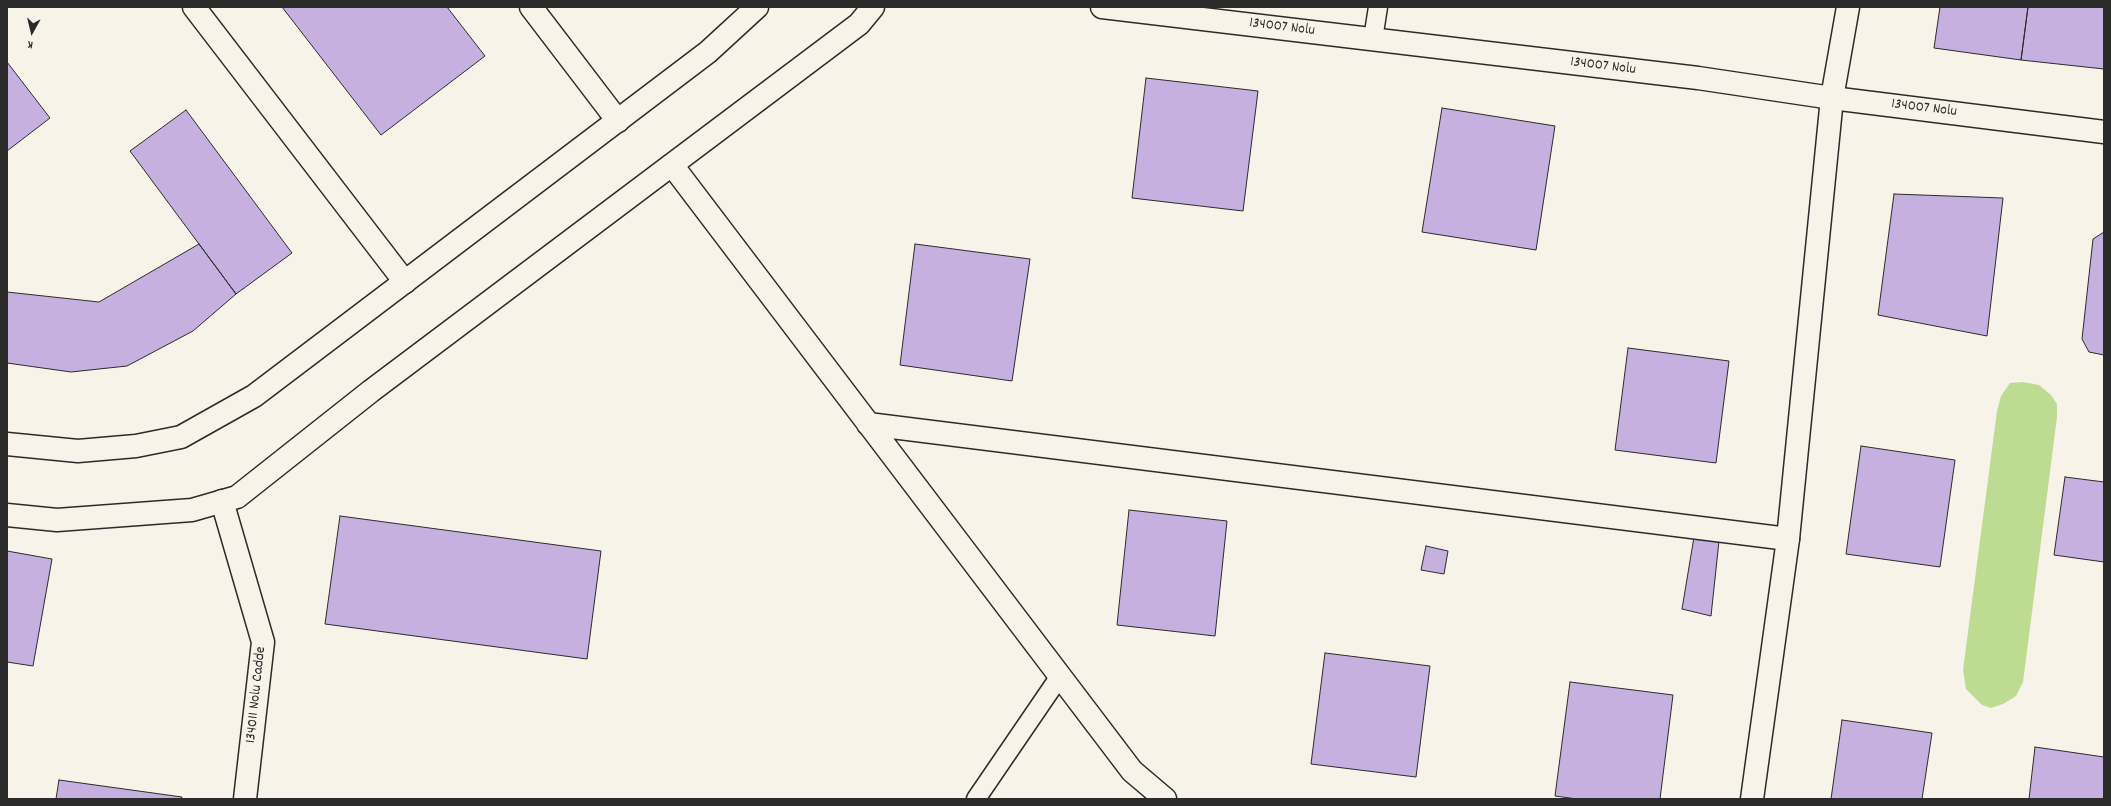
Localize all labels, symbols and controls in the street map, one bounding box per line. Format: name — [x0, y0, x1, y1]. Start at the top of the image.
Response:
north arrow — [12, 12, 52, 52]
street label: 134007 Nolu — [1248, 15, 1316, 41]
text: K — [27, 36, 34, 52]
street label: 134007 Nolu — [1569, 54, 1637, 80]
street label: 134007 Nolu — [1890, 96, 1958, 122]
street label: 134011 Nolu Cadde — [243, 646, 271, 744]

